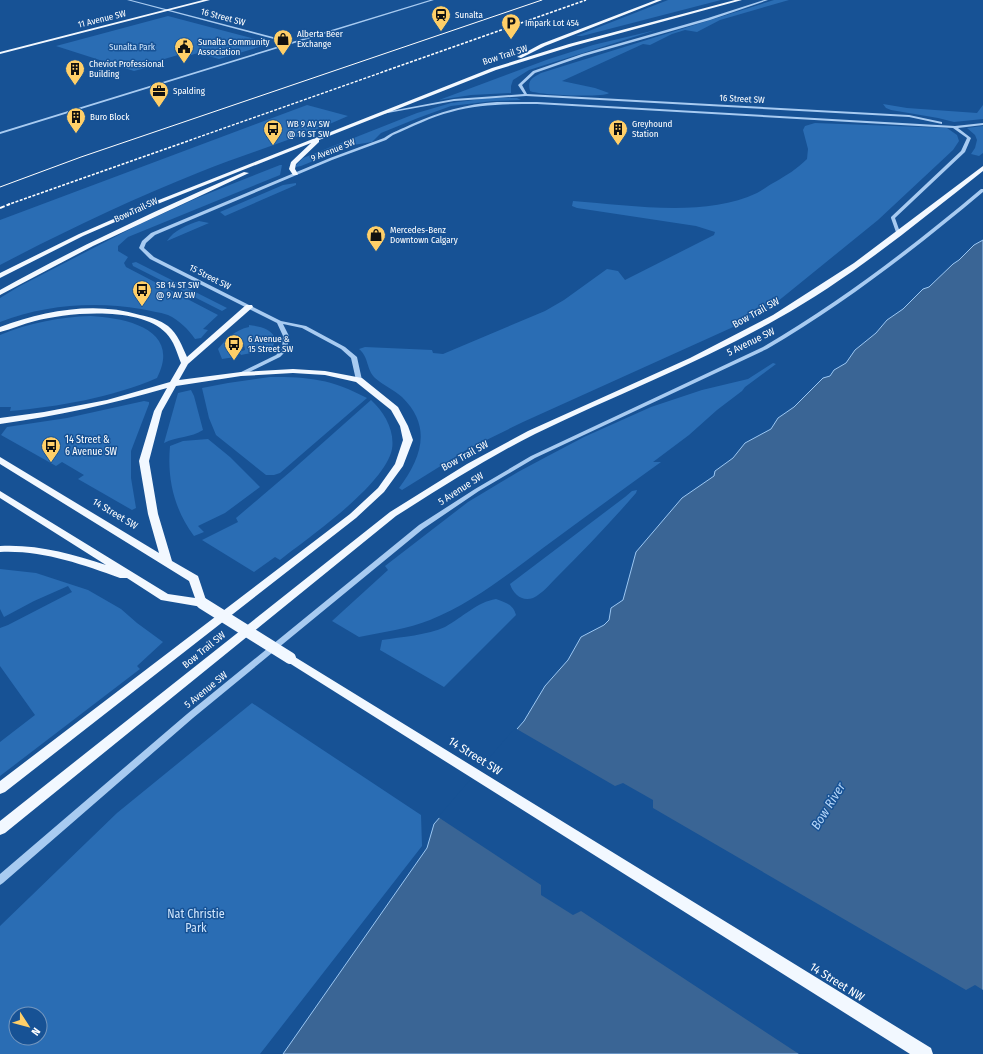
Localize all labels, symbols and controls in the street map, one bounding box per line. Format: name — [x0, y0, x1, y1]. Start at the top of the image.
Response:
station icon: Sunalta — [430, 4, 452, 32]
street label: 16 Street SW — [200, 6, 246, 28]
street label: 11 Avenue SW — [77, 8, 127, 30]
place label: Sunalta — [455, 10, 483, 20]
parking icon: Impark Lot 454 — [500, 12, 522, 40]
place label: Impark Lot 454 — [525, 18, 580, 28]
shop icon: Alberta Beer Exchange — [272, 28, 294, 56]
place label: Alberta Beer Exchange — [297, 29, 344, 49]
public building icon: Sunalta Community Association — [173, 36, 195, 64]
place label: Sunalta Community Association — [198, 37, 270, 57]
park label: Sunalta Park — [109, 42, 156, 52]
street label: Bow Trail SW — [481, 43, 529, 67]
building icon: Cheviot Professional Building — [64, 58, 86, 86]
place label: Cheviot Professional Building — [89, 59, 165, 79]
office icon: Spalding — [148, 80, 170, 108]
place label: Spalding — [173, 86, 206, 96]
street label: 16 Street SW — [719, 93, 765, 105]
building icon: Buro Block — [65, 106, 87, 134]
place label: Buro Block — [90, 112, 130, 122]
bus stop icon: WB 9 AV SW @ 16 ST SW — [262, 118, 284, 146]
building icon: Greyhound Station — [607, 118, 629, 146]
place label: WB 9 AV SW @ 16 ST SW — [287, 119, 330, 139]
place label: Greyhound Station — [632, 119, 672, 139]
street label: 9 Avenue SW — [309, 137, 357, 163]
street label: Bow Trail SW — [113, 195, 160, 224]
shop icon: Mercedes-Benz Downtown Calgary — [365, 224, 387, 252]
place label: Mercedes-Benz Downtown Calgary — [390, 225, 458, 245]
street label: 15 Street SW — [188, 262, 233, 292]
bus stop icon: SB 14 ST SW @ 9 AV SW — [131, 279, 153, 307]
place label: SB 14 ST SW @ 9 AV SW — [156, 280, 199, 300]
street label: Bow Trail SW — [730, 295, 782, 331]
street label: 5 Avenue SW — [725, 325, 777, 359]
bus stop icon: 6 Avenue & 15 Street SW — [223, 333, 245, 361]
place label: 6 Avenue & 15 Street SW — [248, 334, 293, 354]
place label: 14 Street & 6 Avenue SW — [65, 434, 118, 458]
bus stop icon: 14 Street & 6 Avenue SW — [40, 435, 62, 463]
street label: Bow Trail SW — [439, 438, 491, 474]
street label: 5 Avenue SW — [436, 470, 486, 508]
street label: 14 Street SW — [90, 496, 140, 532]
street label: Bow Trail SW — [180, 629, 228, 671]
street label: 5 Avenue SW — [182, 669, 230, 711]
street label: 14 Street SW — [446, 734, 504, 778]
water label: Bow River — [808, 780, 848, 832]
park label: Nat Christie Park — [167, 907, 225, 935]
street label: 14 Street NW — [807, 960, 867, 1004]
north arrow — [8, 1006, 48, 1046]
text: N — [28, 1025, 43, 1038]

